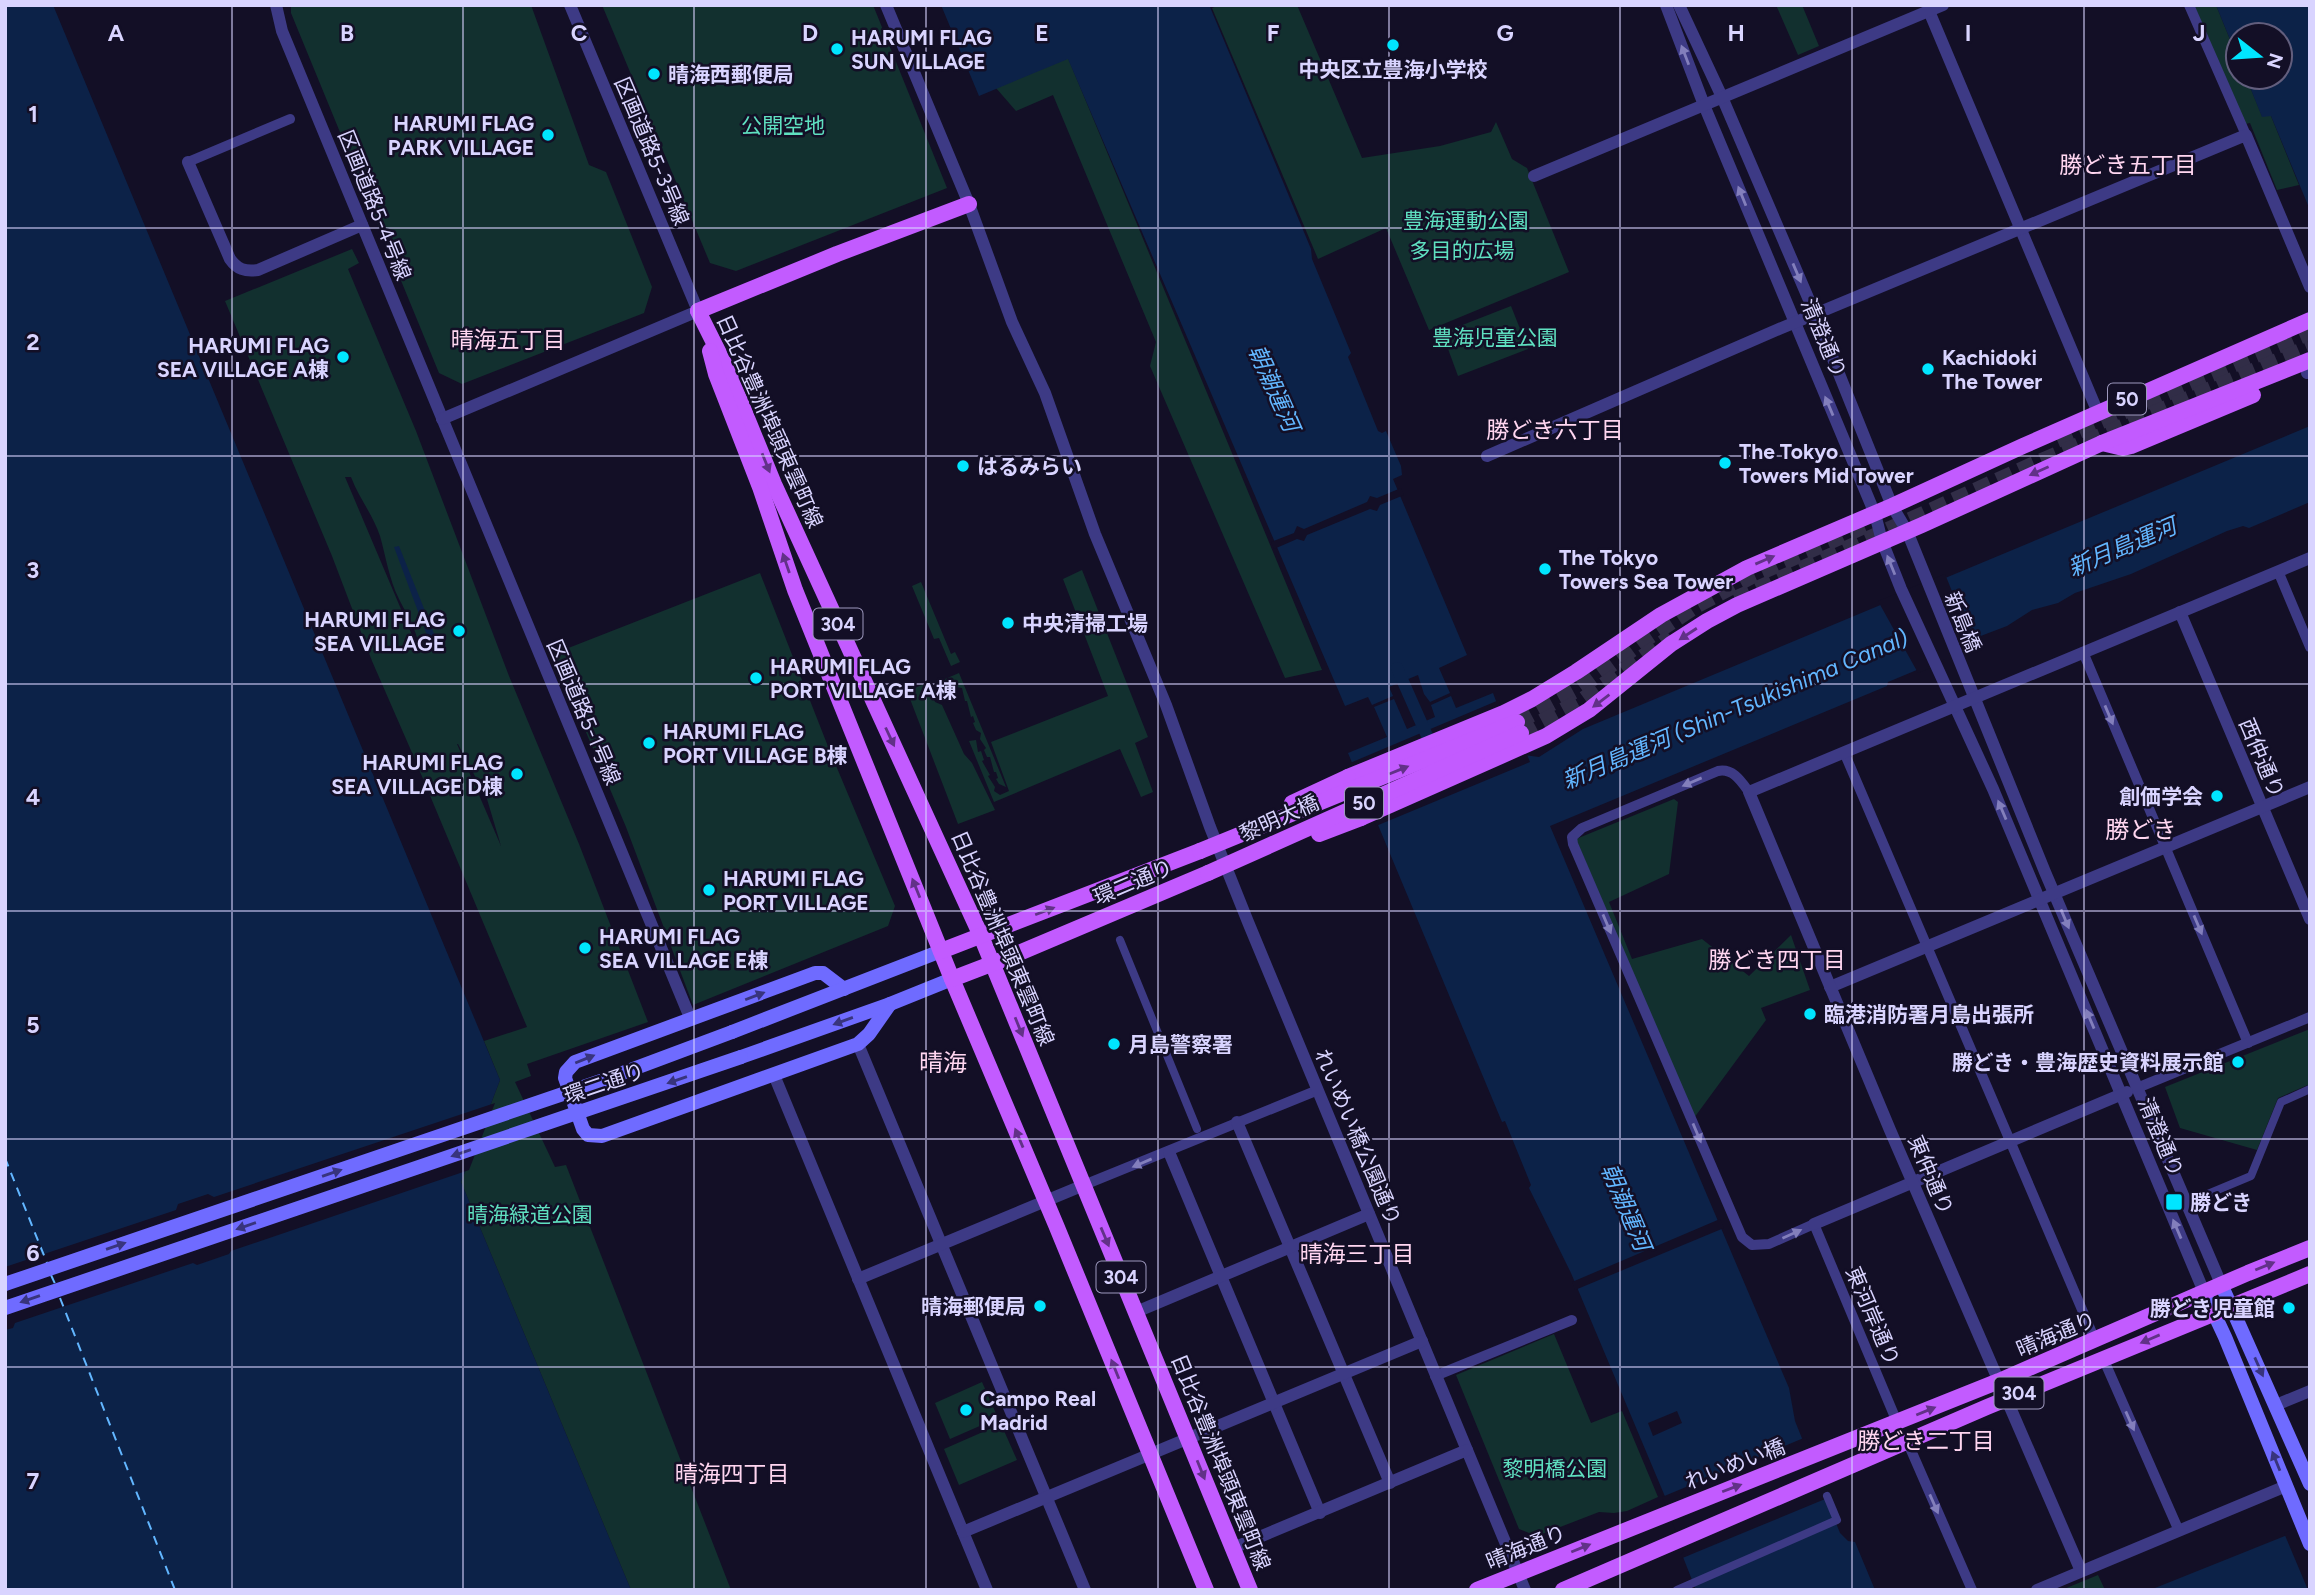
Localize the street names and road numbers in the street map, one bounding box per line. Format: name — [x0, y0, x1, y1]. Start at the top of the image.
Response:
street label: 区画道路5-3号線 — [610, 73, 694, 229]
street label: 区画道路5-4号線 — [333, 126, 417, 284]
street label: 清澄通り — [1796, 294, 1852, 382]
street label: 日比谷豊洲埠頭東雲町線 — [712, 310, 828, 532]
road number: 50 — [2108, 384, 2146, 414]
street label: 新島橋 — [1940, 588, 1986, 656]
road number: 304 — [814, 608, 862, 639]
street label: 区画道路5-1号線 — [542, 636, 626, 788]
street label: 西仲通り — [2234, 714, 2290, 802]
road number: 50 — [1345, 788, 1383, 818]
street label: 黎明大橋 — [1236, 789, 1322, 847]
street label: 日比谷豊洲埠頭東雲町線 — [946, 827, 1060, 1049]
street label: 環二通り — [1089, 854, 1177, 910]
street label: れいめい橋公園通り — [1310, 1045, 1406, 1229]
street label: 環二通り — [560, 1058, 648, 1108]
street label: 清澄通り — [2133, 1093, 2189, 1181]
street label: 東仲通り — [1903, 1131, 1959, 1219]
road number: 304 — [1096, 1261, 1146, 1292]
street label: 東河岸通り — [1841, 1263, 1905, 1369]
street label: 晴海通り — [2012, 1306, 2100, 1362]
street label: 日比谷豊洲埠頭東雲町線 — [1166, 1350, 1276, 1574]
road number: 304 — [1994, 1378, 2044, 1408]
street label: れいめい橋 — [1682, 1434, 1788, 1494]
street label: 晴海通り — [1482, 1520, 1570, 1574]

